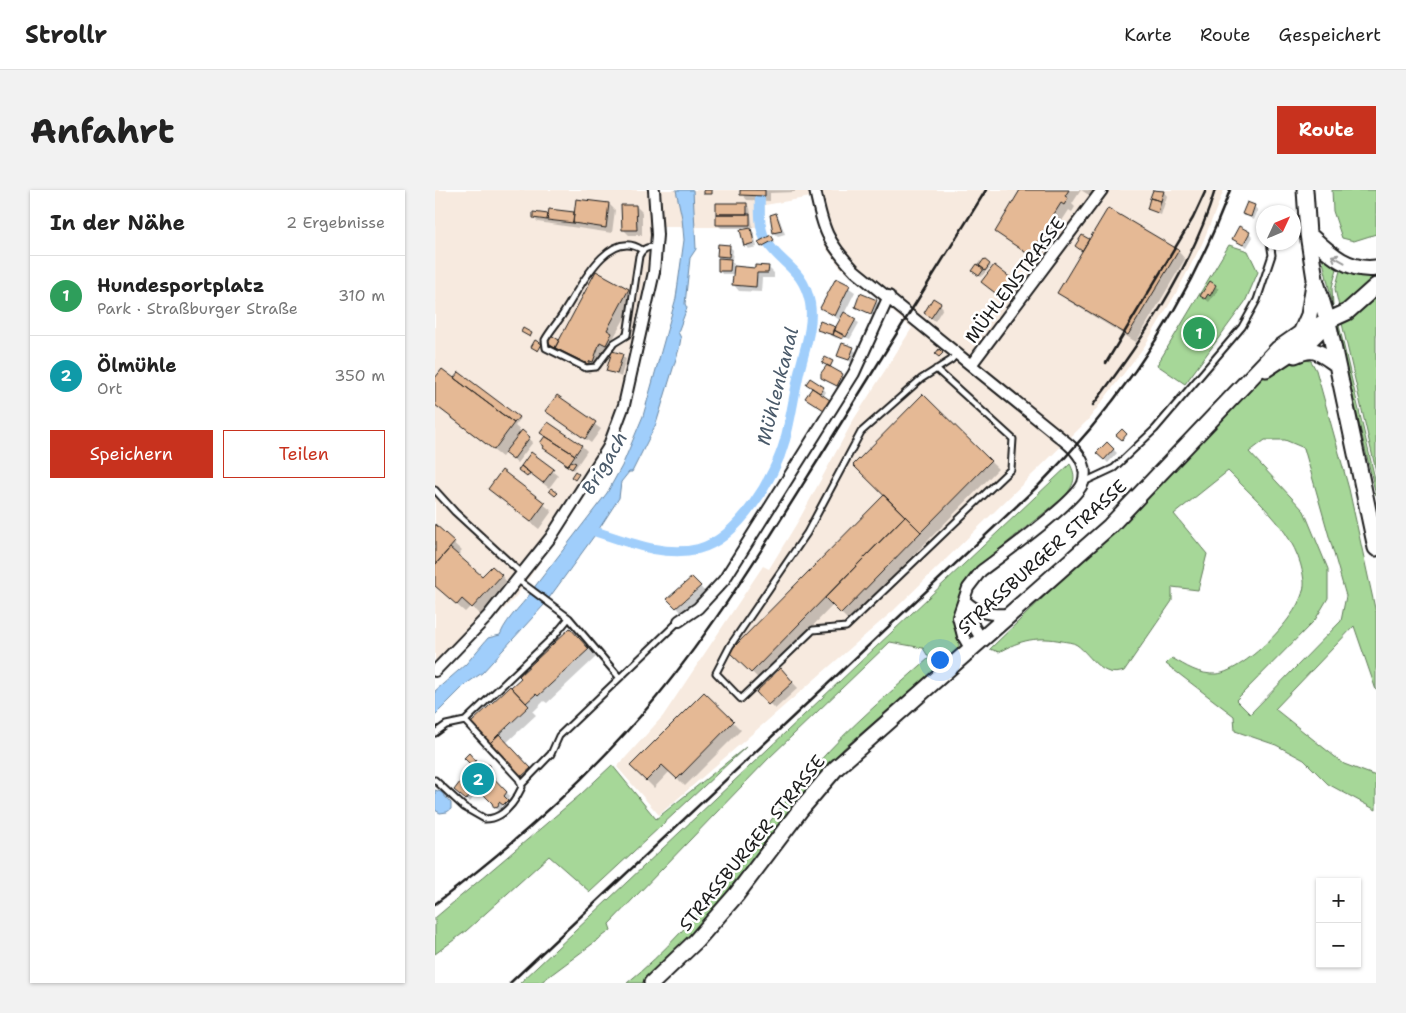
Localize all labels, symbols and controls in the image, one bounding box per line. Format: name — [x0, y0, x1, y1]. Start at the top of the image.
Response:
text: Strollr — [25, 19, 107, 51]
text: Karte — [1124, 23, 1172, 47]
text: Route — [1200, 23, 1251, 47]
text: Gespeichert — [1279, 23, 1381, 47]
button: Route — [1277, 106, 1376, 154]
text: Anfahrt — [30, 107, 174, 154]
north arrow — [1256, 205, 1301, 250]
text: In der Nähe — [50, 209, 185, 237]
text: 2 Ergebnisse — [286, 212, 385, 233]
street label: MÜHLENSTRASSE — [960, 212, 1070, 348]
one-way arrow — [1332, 254, 1346, 264]
text: Hundesportplatz — [97, 273, 265, 298]
text: 1 — [62, 285, 70, 306]
text: 310 m — [338, 285, 385, 306]
text: Park · Straßburger Straße — [97, 298, 298, 319]
pin: 1 — [1183, 314, 1215, 352]
water label: Mühlenkanal — [751, 324, 804, 448]
text: Ölmühle — [97, 353, 177, 378]
text: 2 — [60, 365, 72, 386]
text: 350 m — [334, 365, 385, 386]
text: Ort — [97, 378, 123, 399]
water label: Brigach — [576, 427, 633, 499]
button: Speichern — [50, 430, 213, 478]
button: Teilen — [223, 430, 385, 478]
street label: STRASSBURGER STRASSE — [952, 474, 1132, 640]
your location — [927, 647, 953, 673]
street label: STRASSBURGER STRASSE — [673, 750, 831, 936]
pin: 2 — [462, 760, 494, 798]
map controls — [1316, 878, 1361, 968]
button: + — [1316, 878, 1361, 923]
button: − — [1316, 923, 1361, 968]

